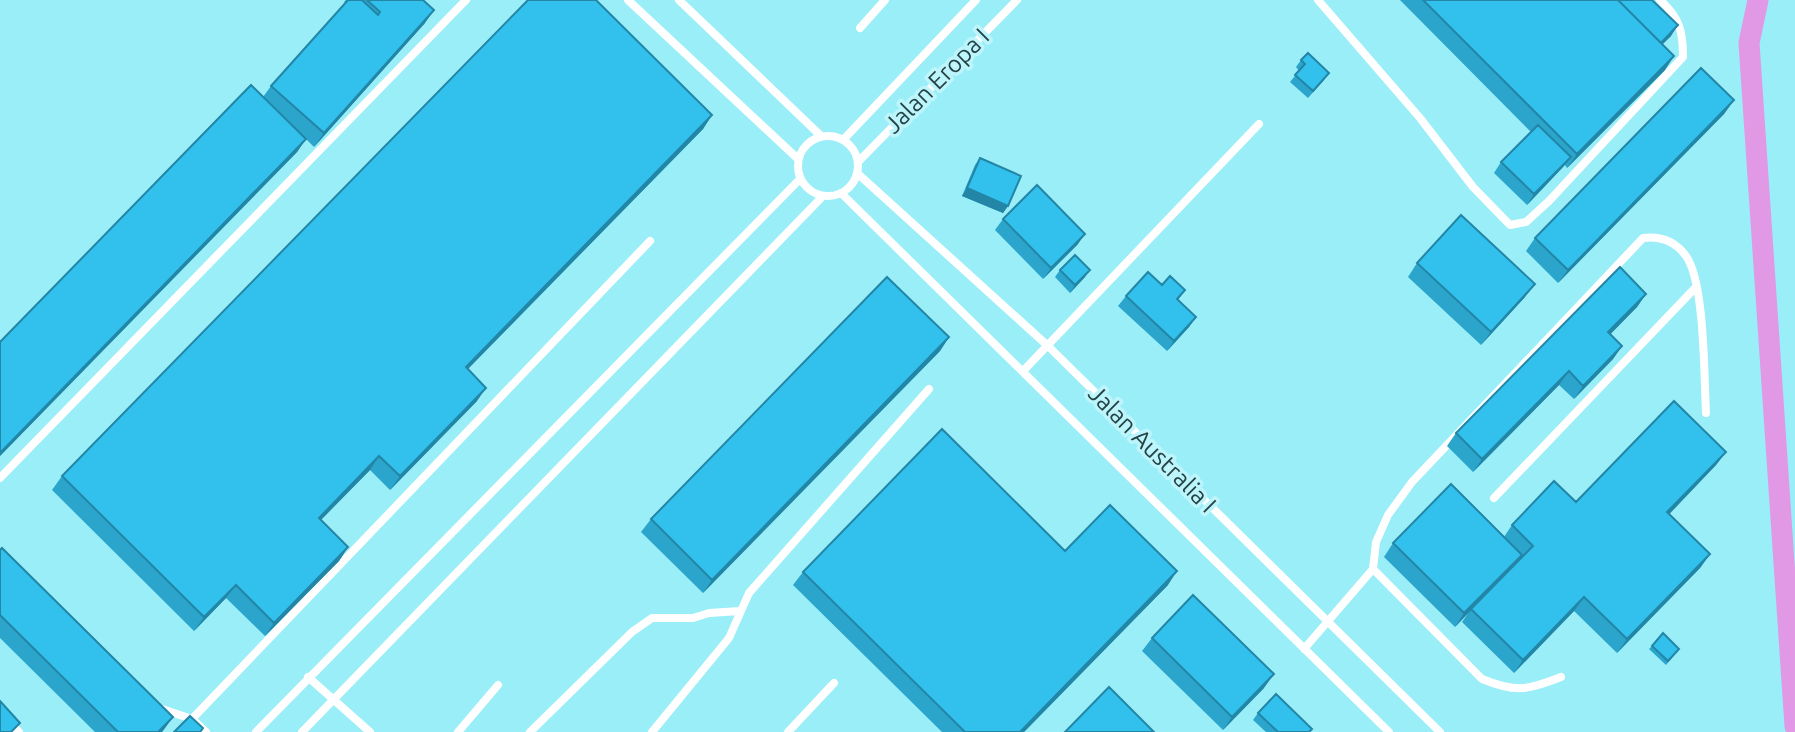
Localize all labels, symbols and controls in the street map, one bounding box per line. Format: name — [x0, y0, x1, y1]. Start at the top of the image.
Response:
street label: Jalan Eropa I — [879, 23, 994, 138]
street label: Jalan Australia I — [1083, 379, 1222, 518]

